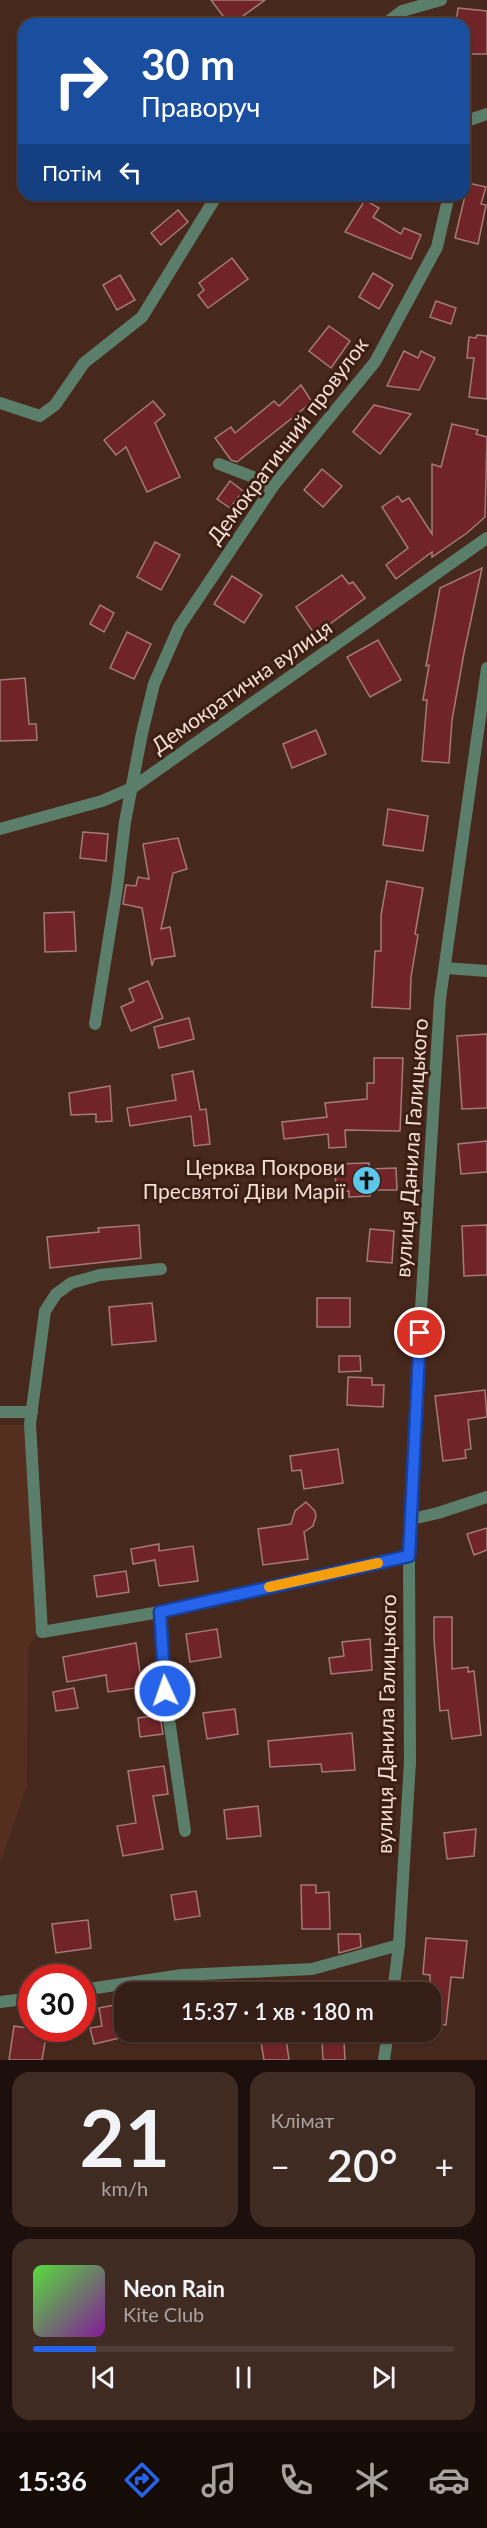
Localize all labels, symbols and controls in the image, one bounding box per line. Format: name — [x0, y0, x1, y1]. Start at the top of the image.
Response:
text: 30 m — [141, 39, 235, 89]
icon: right — [42, 42, 120, 120]
text: Праворуч — [141, 90, 261, 123]
icon: left — [114, 156, 147, 189]
text: Потім — [42, 159, 102, 186]
street label: Демократичний провулок — [201, 332, 373, 548]
street label: Демократична вулиця — [146, 614, 336, 758]
street label: вулиця Данила Галицького — [389, 1017, 432, 1278]
place label: Церква Покрови Пресвятої Діви Марії — [143, 1154, 346, 1203]
church icon: Церква Покрови Пресвятої Діви Марії — [350, 1164, 382, 1196]
pin — [394, 1307, 445, 1358]
icon: arrive — [403, 1316, 436, 1349]
street label: вулиця Данила Галицького — [371, 1594, 400, 1854]
position arrow — [133, 1659, 197, 1723]
speed limit sign: 30 — [18, 1964, 96, 2042]
text: 15:37 · 1 хв · 180 m — [181, 1998, 374, 2025]
text: 21 — [80, 2090, 170, 2184]
text: Клімат — [271, 2108, 334, 2132]
text: 20° — [327, 2138, 398, 2192]
text: − — [271, 2146, 290, 2186]
text: + — [435, 2146, 454, 2186]
text: km/h — [101, 2176, 148, 2200]
text: Neon Rain — [123, 2275, 225, 2302]
text: Kite Club — [123, 2302, 204, 2326]
icon: previous — [87, 2361, 120, 2394]
icon: pause — [227, 2361, 260, 2394]
icon: next — [367, 2361, 400, 2394]
icon: directions — [121, 2459, 163, 2501]
icon: music — [198, 2459, 240, 2501]
icon: phone — [275, 2459, 317, 2501]
icon: climate — [351, 2459, 393, 2501]
icon: car — [428, 2459, 470, 2501]
text: 15:36 — [17, 2464, 87, 2497]

